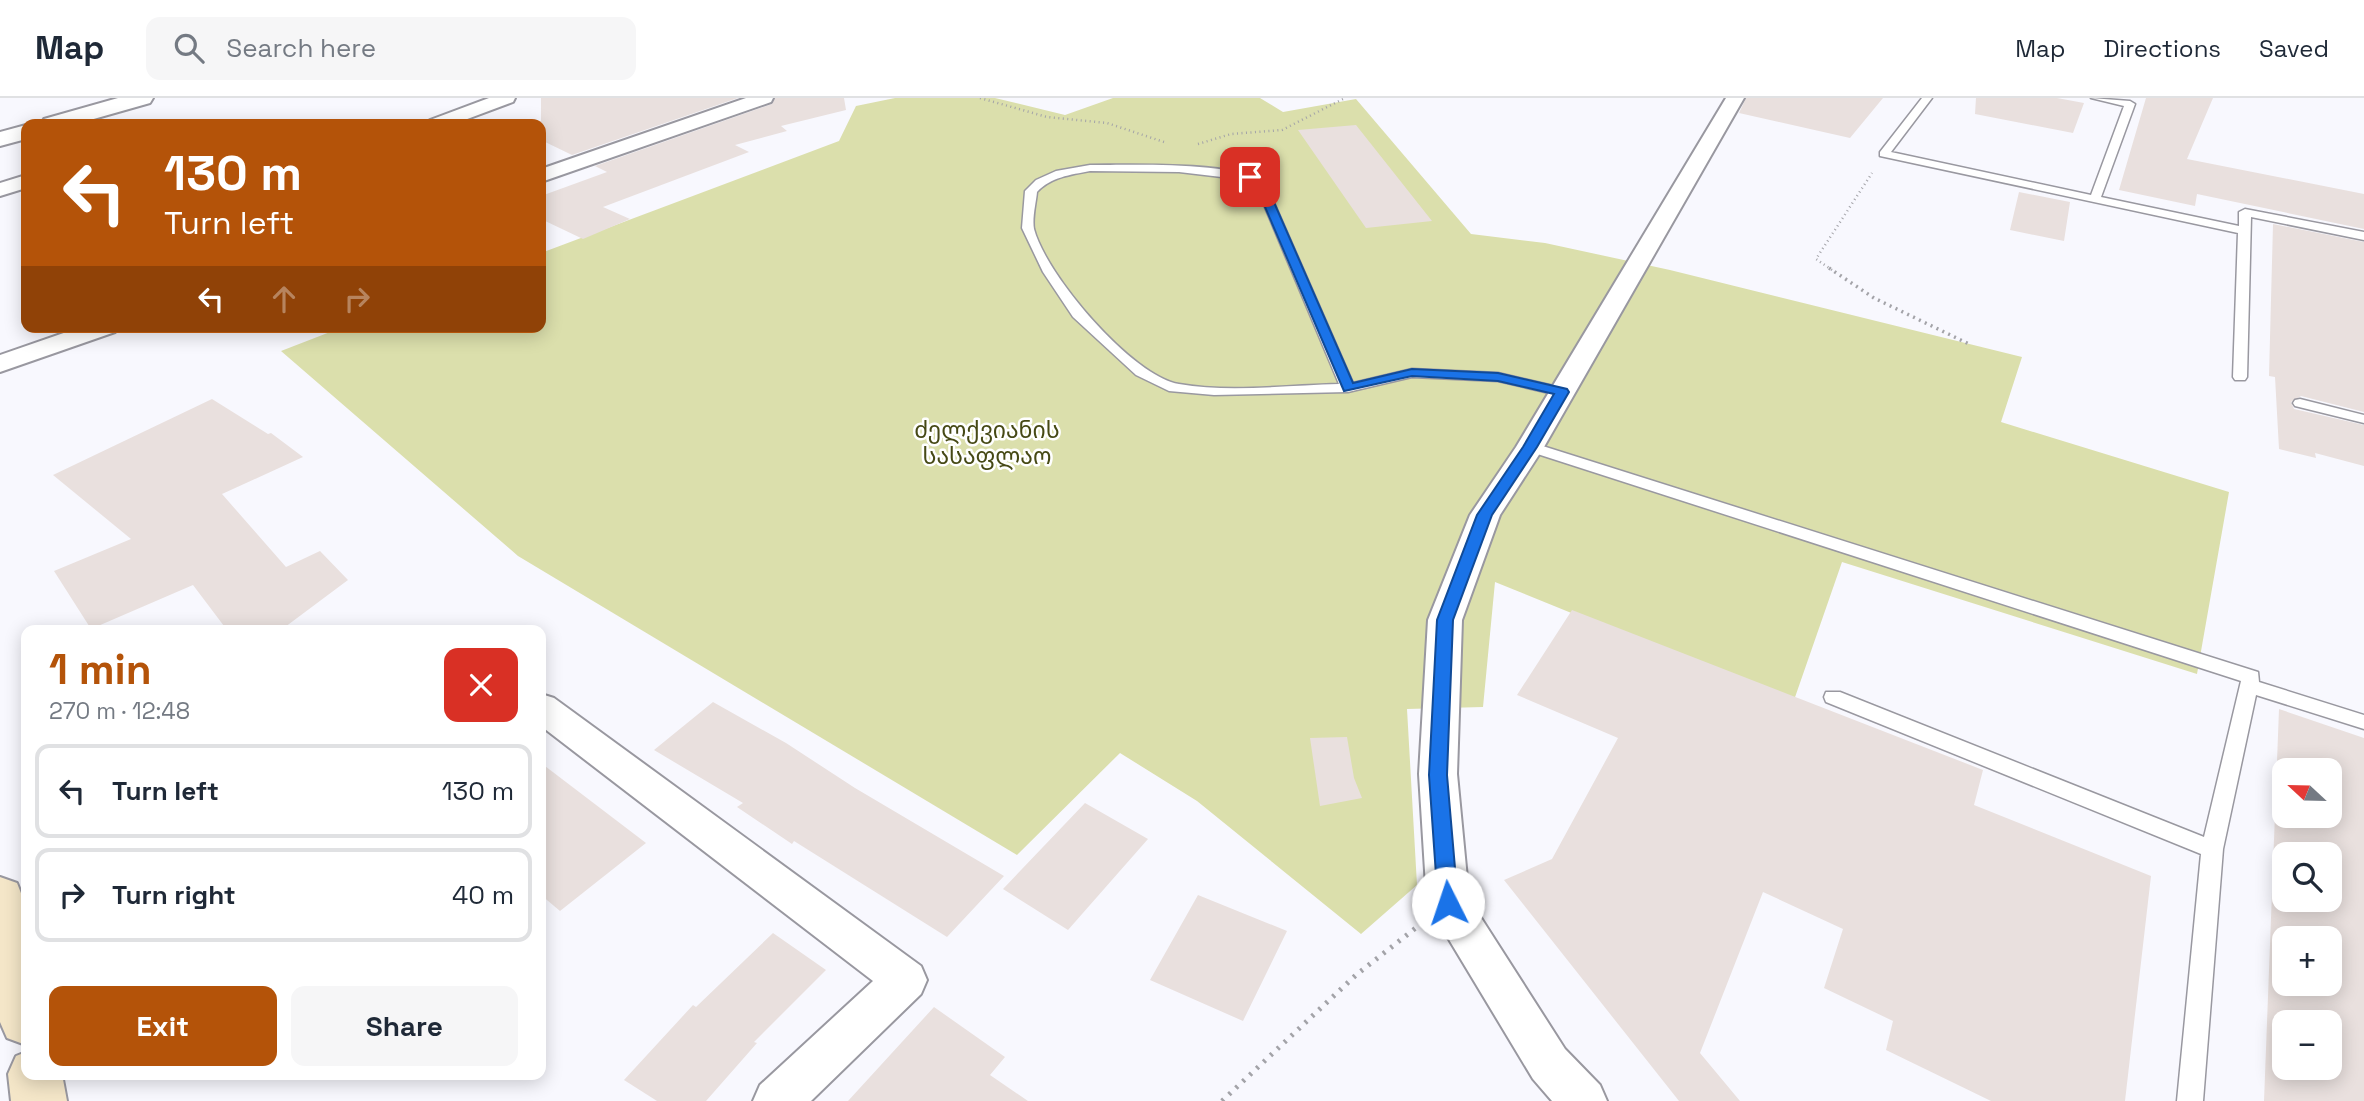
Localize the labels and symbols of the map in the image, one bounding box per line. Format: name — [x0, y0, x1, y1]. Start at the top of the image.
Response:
pin — [1220, 147, 1280, 207]
park label: ძელქვიანის სასაფლაო — [914, 415, 1060, 471]
north arrow — [2272, 758, 2342, 828]
position arrow — [1411, 866, 1485, 940]

